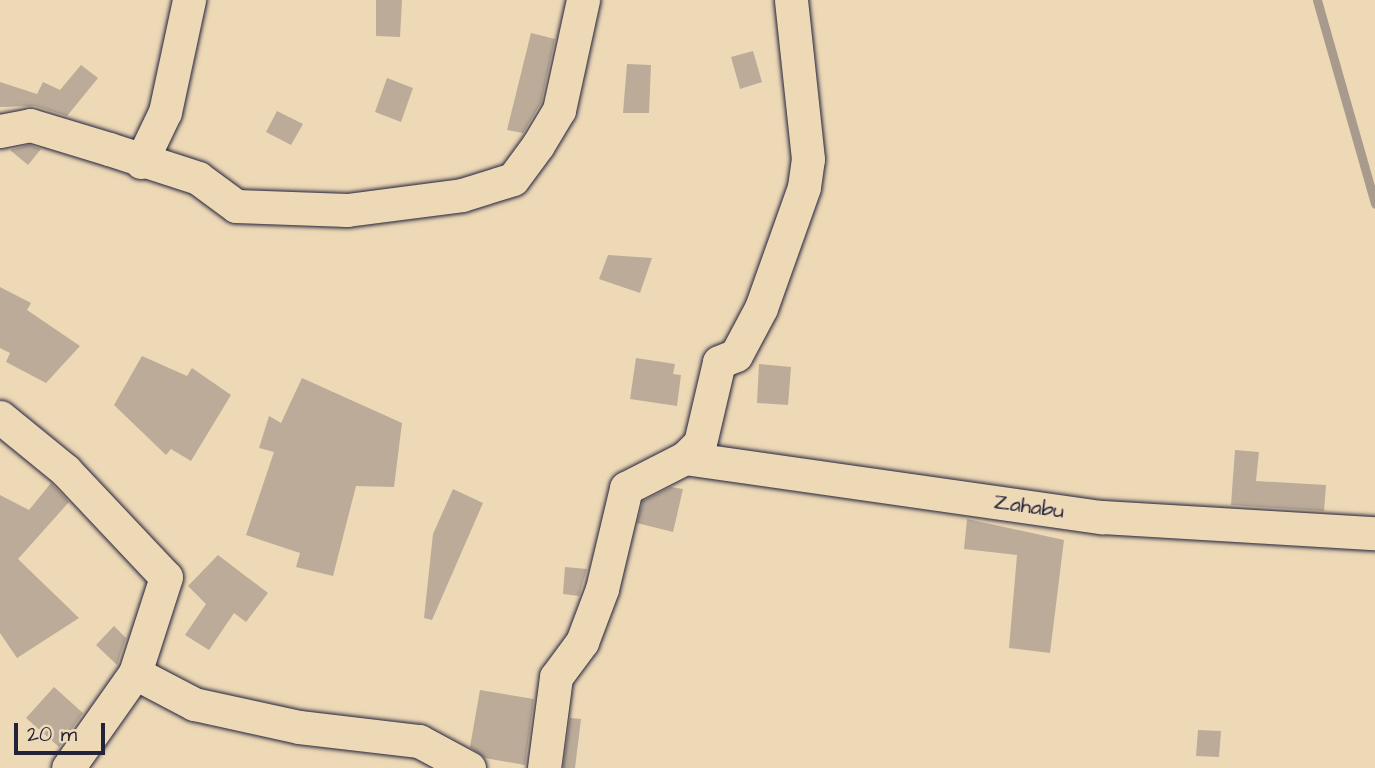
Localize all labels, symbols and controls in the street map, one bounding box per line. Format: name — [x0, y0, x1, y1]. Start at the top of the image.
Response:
street label: Zahabu — [992, 490, 1066, 524]
scale bar — [18, 708, 108, 752]
text: 20 m — [27, 720, 77, 749]

